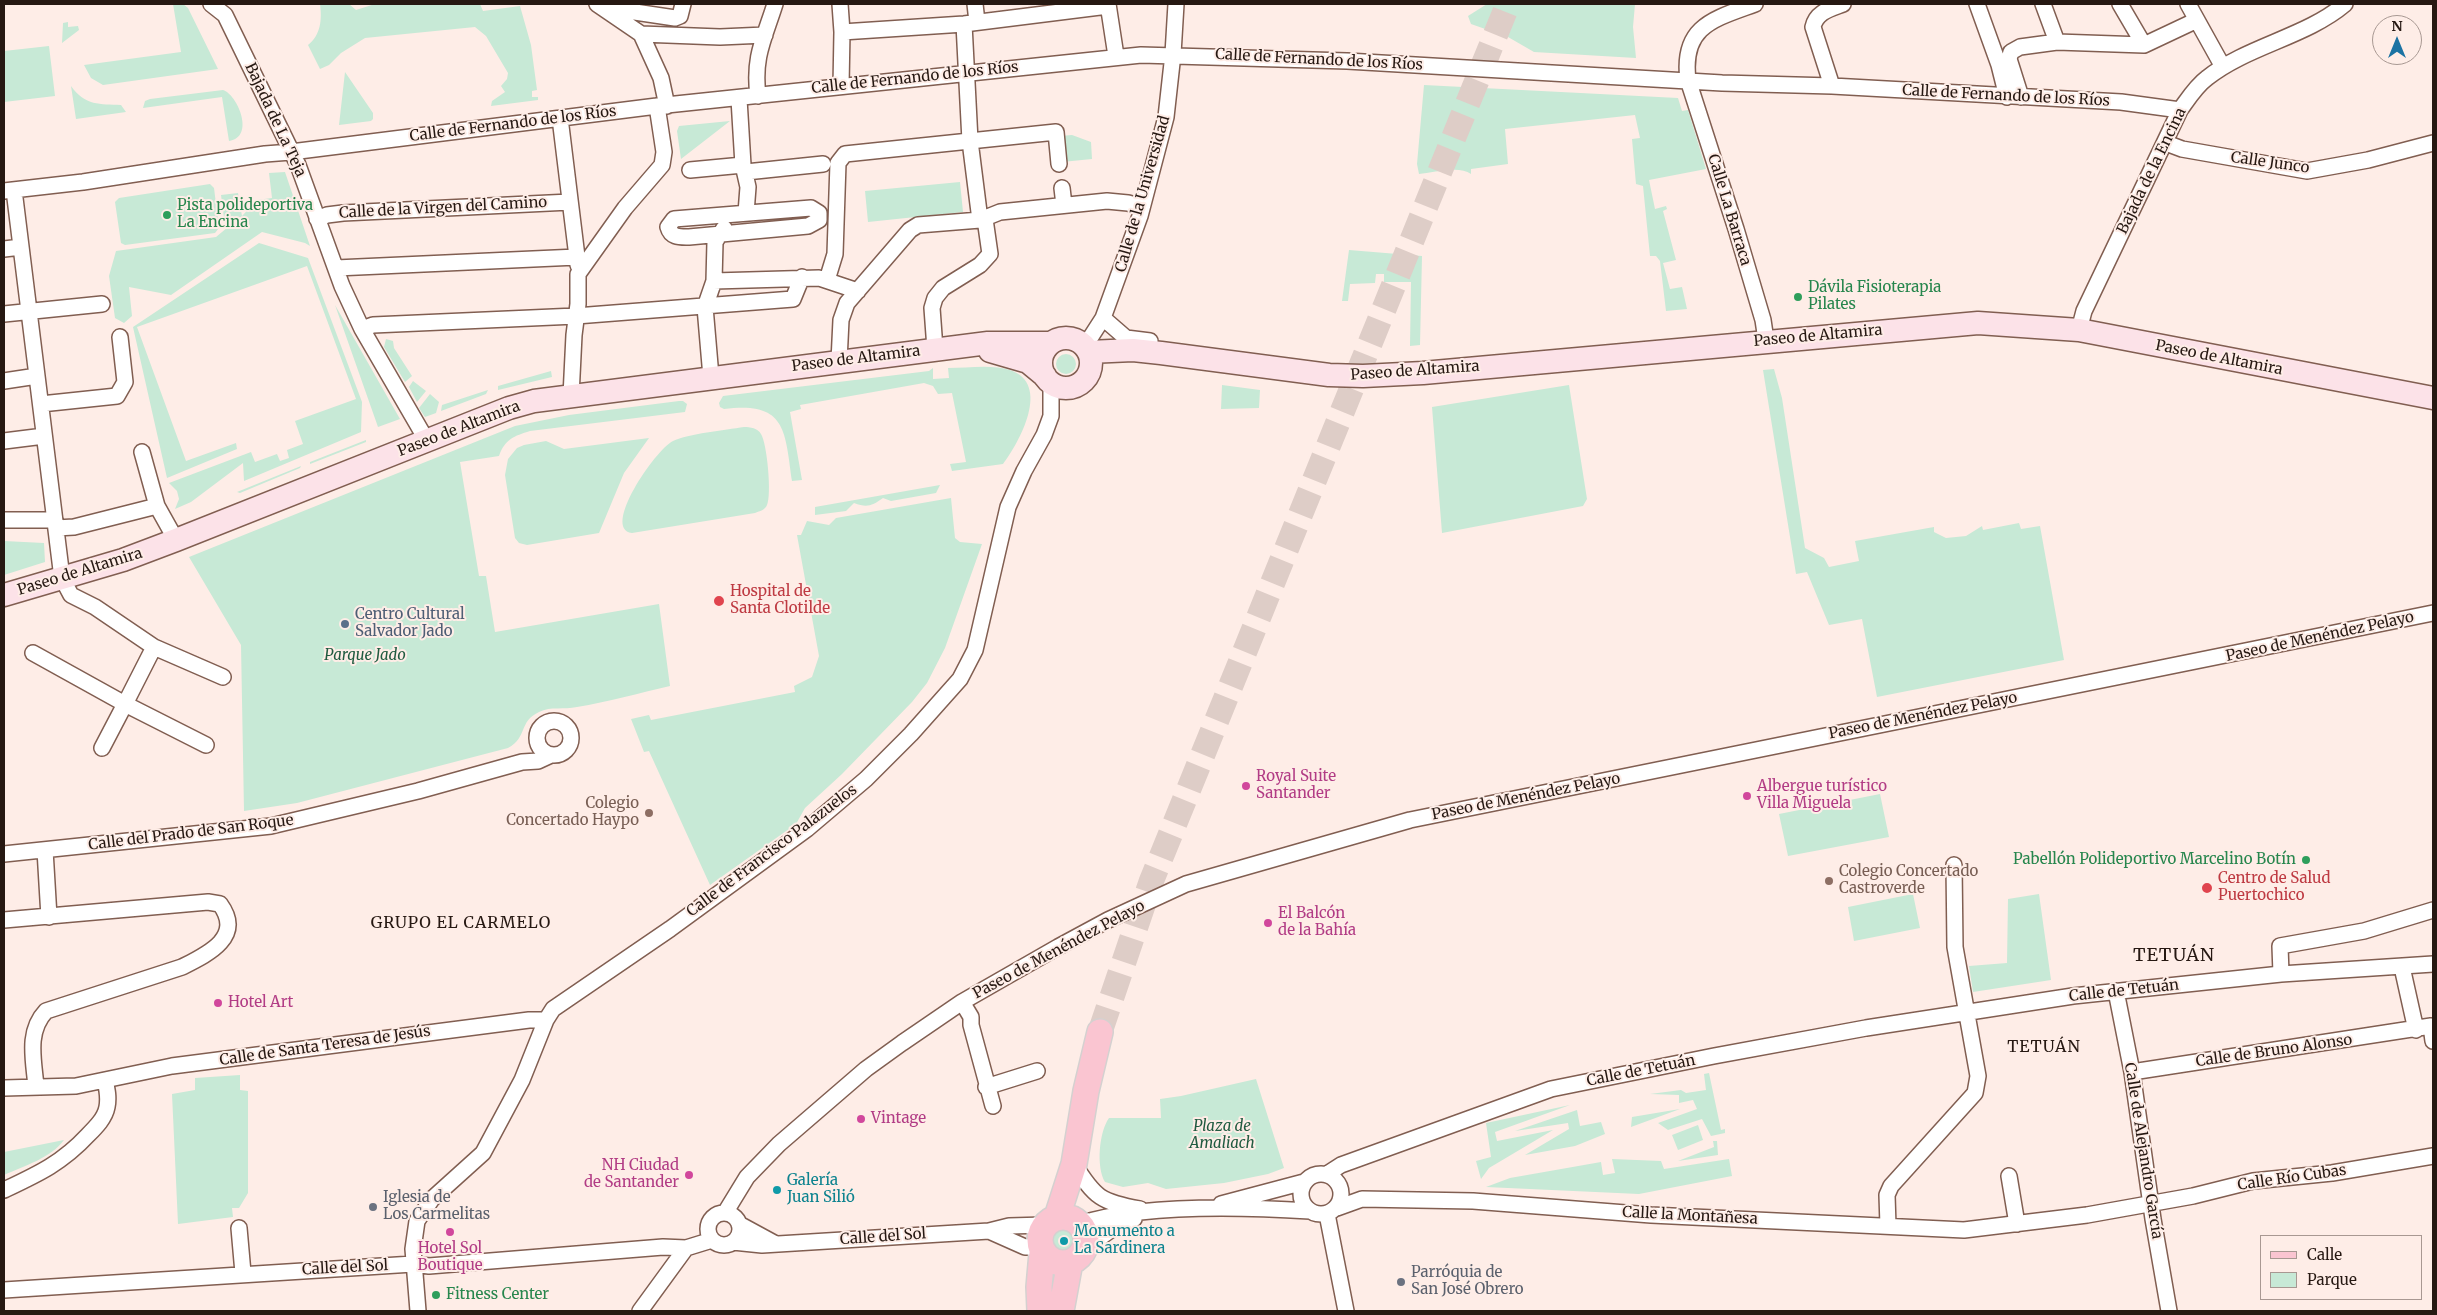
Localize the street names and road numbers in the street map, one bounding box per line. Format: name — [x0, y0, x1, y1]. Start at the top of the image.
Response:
street label: Calle de Fernando de los Ríos — [1215, 46, 1423, 74]
street label: Calle de Fernando de los Ríos — [811, 58, 1019, 98]
street label: Bajada de La Teja — [241, 60, 309, 180]
street label: Calle de Fernando de los Ríos — [1902, 82, 2110, 110]
street label: Calle de Fernando de los Ríos — [409, 102, 617, 146]
street label: Bajada de la Encina — [2114, 105, 2190, 237]
street label: Calle de la Universidad — [1112, 114, 1174, 274]
street label: Calle Junco — [2230, 149, 2310, 177]
street label: Calle La Barraca — [1703, 152, 1755, 268]
street label: Calle de la Virgen del Camino — [338, 194, 548, 222]
street label: Paseo de Altamira — [1753, 321, 1883, 351]
street label: Paseo de Altamira — [2154, 337, 2284, 379]
street label: Paseo de Altamira — [791, 342, 921, 376]
street label: Paseo de Altamira — [1350, 358, 1480, 384]
street label: Paseo de Altamira — [395, 397, 523, 461]
street label: Paseo de Altamira — [15, 544, 145, 600]
street label: Paseo de Menéndez Pelayo — [2224, 608, 2416, 666]
street label: Paseo de Menéndez Pelayo — [1827, 689, 2019, 743]
street label: Paseo de Menéndez Pelayo — [1430, 770, 1622, 824]
street label: Calle de Francisco Palazuelos — [683, 781, 861, 921]
street label: Calle del Prado de San Roque — [88, 811, 294, 855]
street label: Paseo de Menéndez Pelayo — [970, 897, 1148, 1003]
street label: Calle de Tetuán — [2068, 976, 2180, 1006]
street label: Calle de Santa Teresa de Jesús — [218, 1022, 432, 1070]
street label: Calle de Bruno Alonso — [2195, 1031, 2353, 1071]
street label: Calle de Tetuán — [1585, 1052, 1697, 1090]
street label: Calle de Alejandro García — [2120, 1062, 2166, 1240]
street label: Calle Río Cubas — [2236, 1161, 2348, 1195]
street label: Calle la Montañesa — [1622, 1203, 1758, 1229]
street label: Calle del Sol — [839, 1225, 927, 1249]
street label: Calle del Sol — [301, 1257, 389, 1279]

